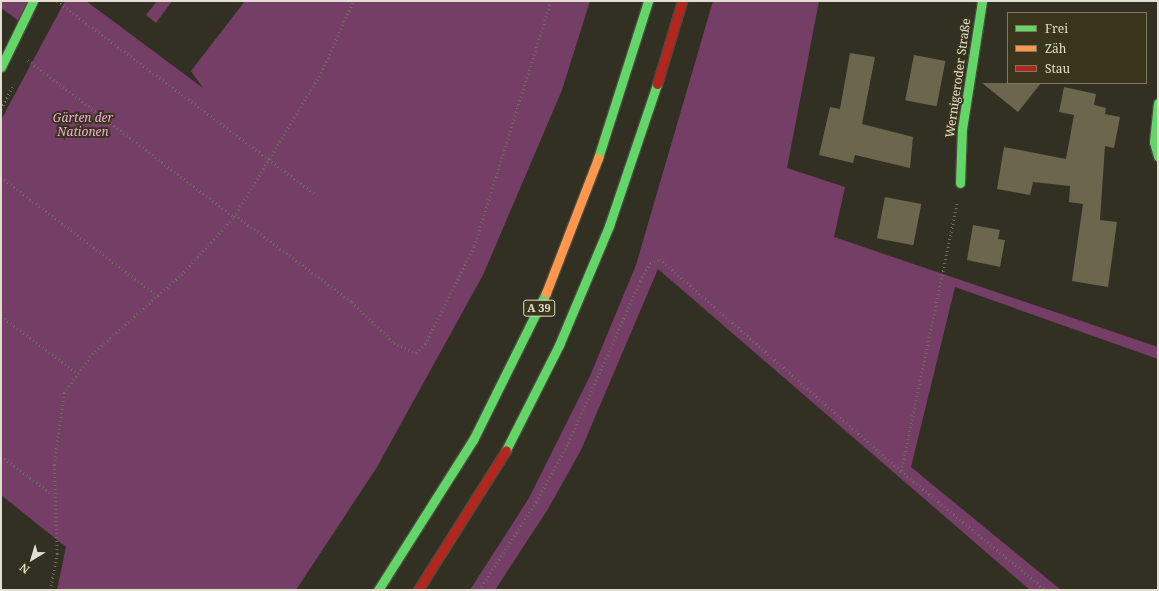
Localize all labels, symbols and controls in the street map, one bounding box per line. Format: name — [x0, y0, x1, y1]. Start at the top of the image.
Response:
legend — [1007, 12, 1147, 84]
street label: Wernigeroder Straße — [942, 17, 974, 139]
text: Frei — [1045, 20, 1068, 37]
text: Zäh — [1045, 40, 1066, 57]
text: Stau — [1045, 60, 1070, 77]
park label: Gärten der Nationen — [53, 111, 113, 139]
road number: A 39 — [523, 299, 555, 317]
north arrow — [12, 539, 52, 579]
text: N — [16, 560, 32, 577]

